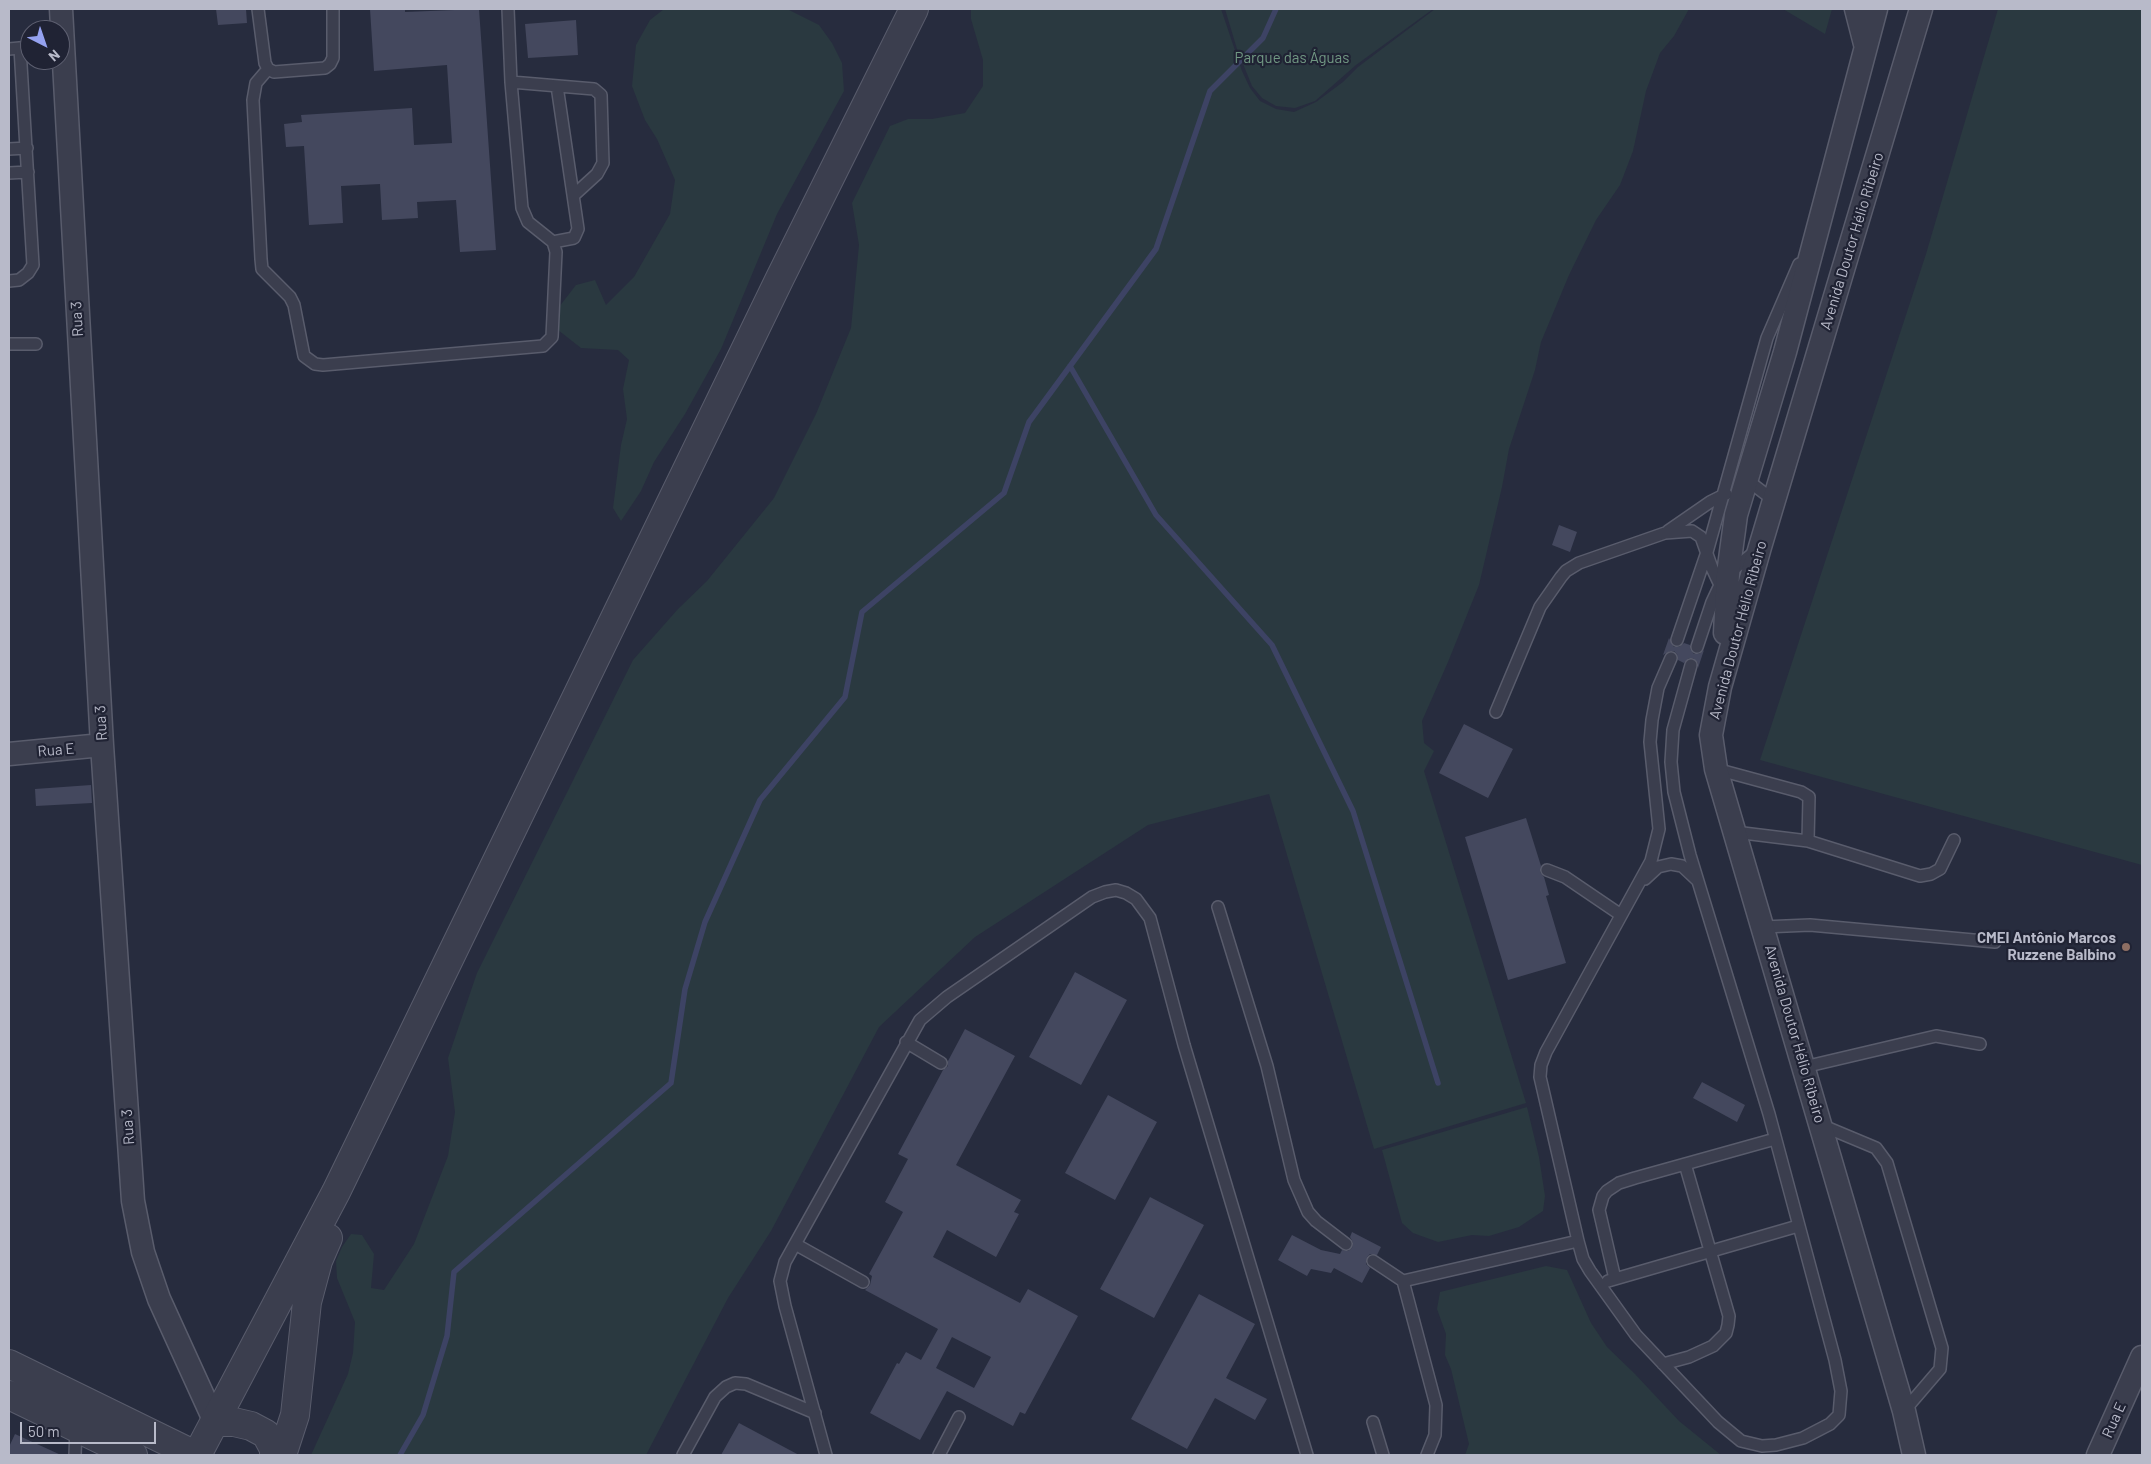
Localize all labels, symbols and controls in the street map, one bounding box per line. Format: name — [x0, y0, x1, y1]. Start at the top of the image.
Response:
north arrow — [20, 20, 70, 70]
text: N — [45, 46, 64, 65]
park label: Parque das Águas — [1235, 49, 1349, 67]
street label: Avenida Doutor Hélio Ribeiro — [1816, 150, 1888, 332]
street label: Rua 3 — [67, 301, 87, 337]
street label: Avenida Doutor Hélio Ribeiro — [1705, 539, 1771, 721]
street label: Rua 3 — [91, 705, 111, 741]
street label: Rua E — [37, 739, 75, 761]
place label: CMEI Antônio Marcos Ruzzene Balbino — [1977, 929, 2116, 964]
marker: CMEI Antônio Marcos Ruzzene Balbino — [2120, 941, 2132, 953]
street label: Avenida Doutor Hélio Ribeiro — [1761, 943, 1829, 1125]
street label: Rua 3 — [118, 1109, 138, 1145]
street label: Rua E — [2098, 1399, 2130, 1441]
scale bar — [22, 1412, 159, 1444]
text: 50 m — [28, 1422, 60, 1440]

